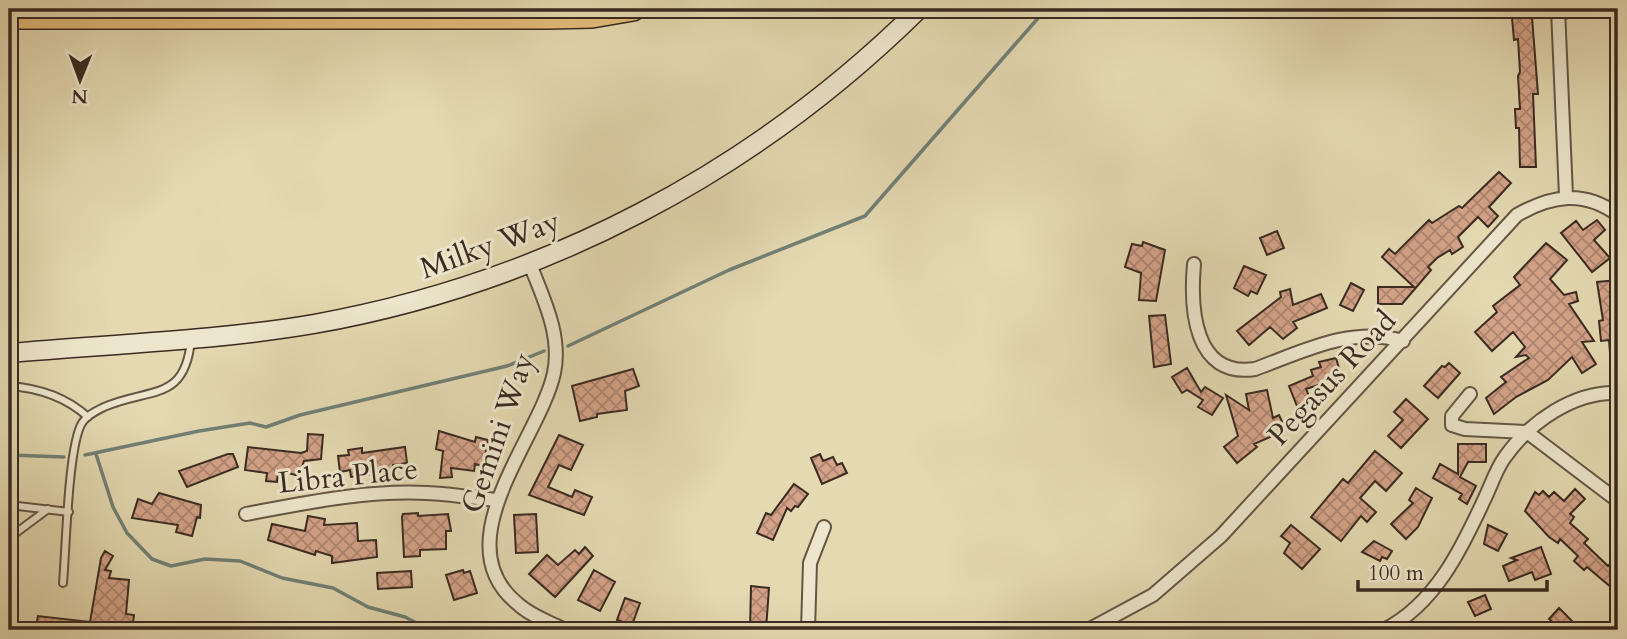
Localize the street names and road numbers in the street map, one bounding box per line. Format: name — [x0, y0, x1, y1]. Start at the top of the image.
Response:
street label: Milky Way — [414, 201, 566, 289]
street label: Pegasus Road — [1258, 301, 1406, 455]
street label: Gemini Way — [451, 347, 545, 518]
street label: Libra Place — [276, 448, 420, 504]

